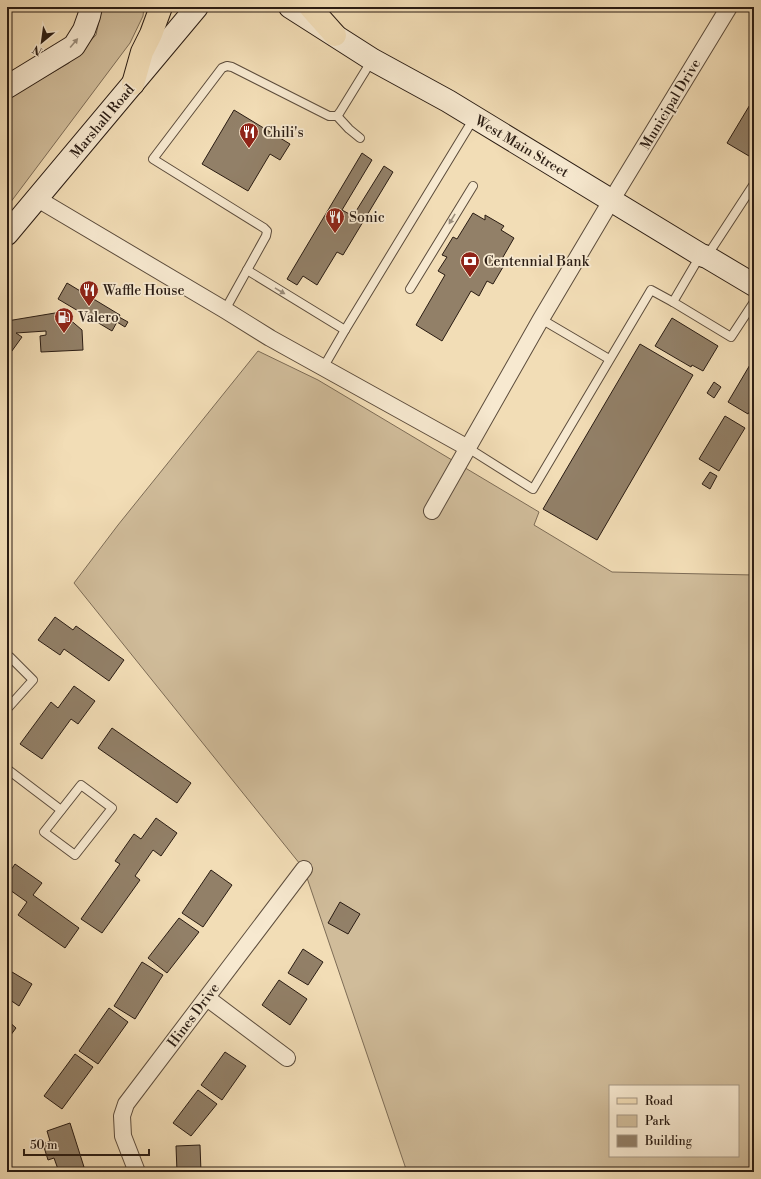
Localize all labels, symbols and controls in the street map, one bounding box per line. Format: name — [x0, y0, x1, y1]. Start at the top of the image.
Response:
north arrow — [22, 22, 62, 62]
one-way arrow — [70, 38, 79, 48]
text: N — [30, 41, 45, 58]
street label: Municipal Drive — [637, 56, 705, 153]
street label: Marshall Road — [67, 81, 139, 162]
street label: West Main Street — [470, 111, 572, 182]
restaurant icon: Chili's — [238, 121, 260, 149]
place label: Chili's — [263, 124, 304, 142]
restaurant icon: Sonic — [324, 206, 346, 234]
place label: Sonic — [349, 209, 385, 227]
one-way arrow — [449, 213, 456, 225]
bank icon: Centennial Bank — [459, 250, 481, 278]
place label: Centennial Bank — [484, 253, 590, 271]
restaurant icon: Waffle House — [78, 279, 100, 307]
place label: Waffle House — [102, 282, 185, 300]
one-way arrow — [275, 287, 285, 295]
fuel station icon: Valero — [53, 306, 75, 334]
place label: Valero — [77, 309, 119, 327]
street label: Hines Drive — [164, 980, 224, 1051]
legend — [609, 1085, 739, 1157]
text: Road — [645, 1094, 673, 1109]
text: Park — [645, 1114, 671, 1129]
scale bar — [24, 1131, 149, 1157]
text: Building — [644, 1134, 693, 1149]
text: 50 m — [30, 1138, 58, 1153]

